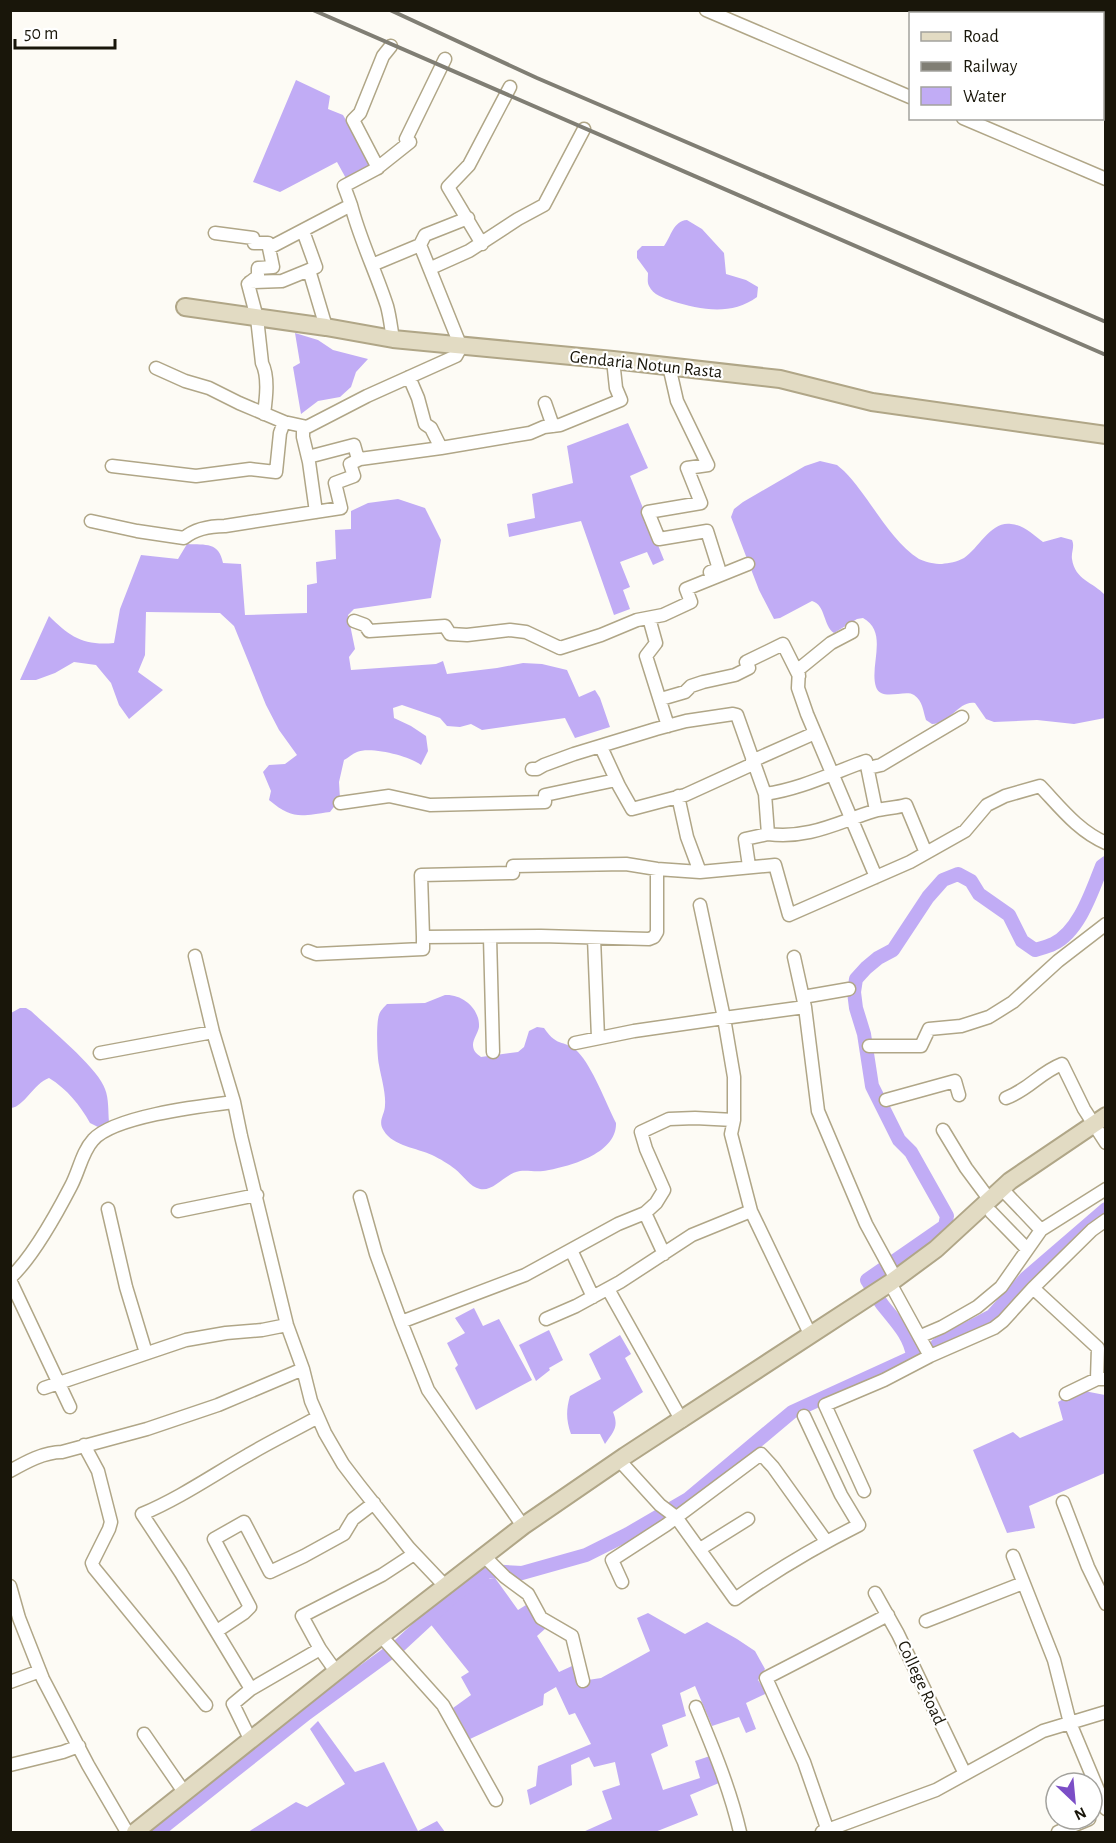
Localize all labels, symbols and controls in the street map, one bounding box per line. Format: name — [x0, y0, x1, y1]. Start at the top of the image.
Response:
scale bar — [15, 12, 116, 50]
legend — [909, 12, 1104, 120]
text: 50 m — [24, 25, 58, 43]
text: Road — [963, 28, 999, 46]
text: Railway — [963, 58, 1018, 76]
text: Water — [963, 88, 1006, 106]
street label: Gendaria Notun Rasta — [569, 348, 723, 382]
street label: College Road — [894, 1638, 948, 1728]
north arrow — [1044, 1771, 1104, 1831]
text: N — [1072, 1804, 1089, 1823]

